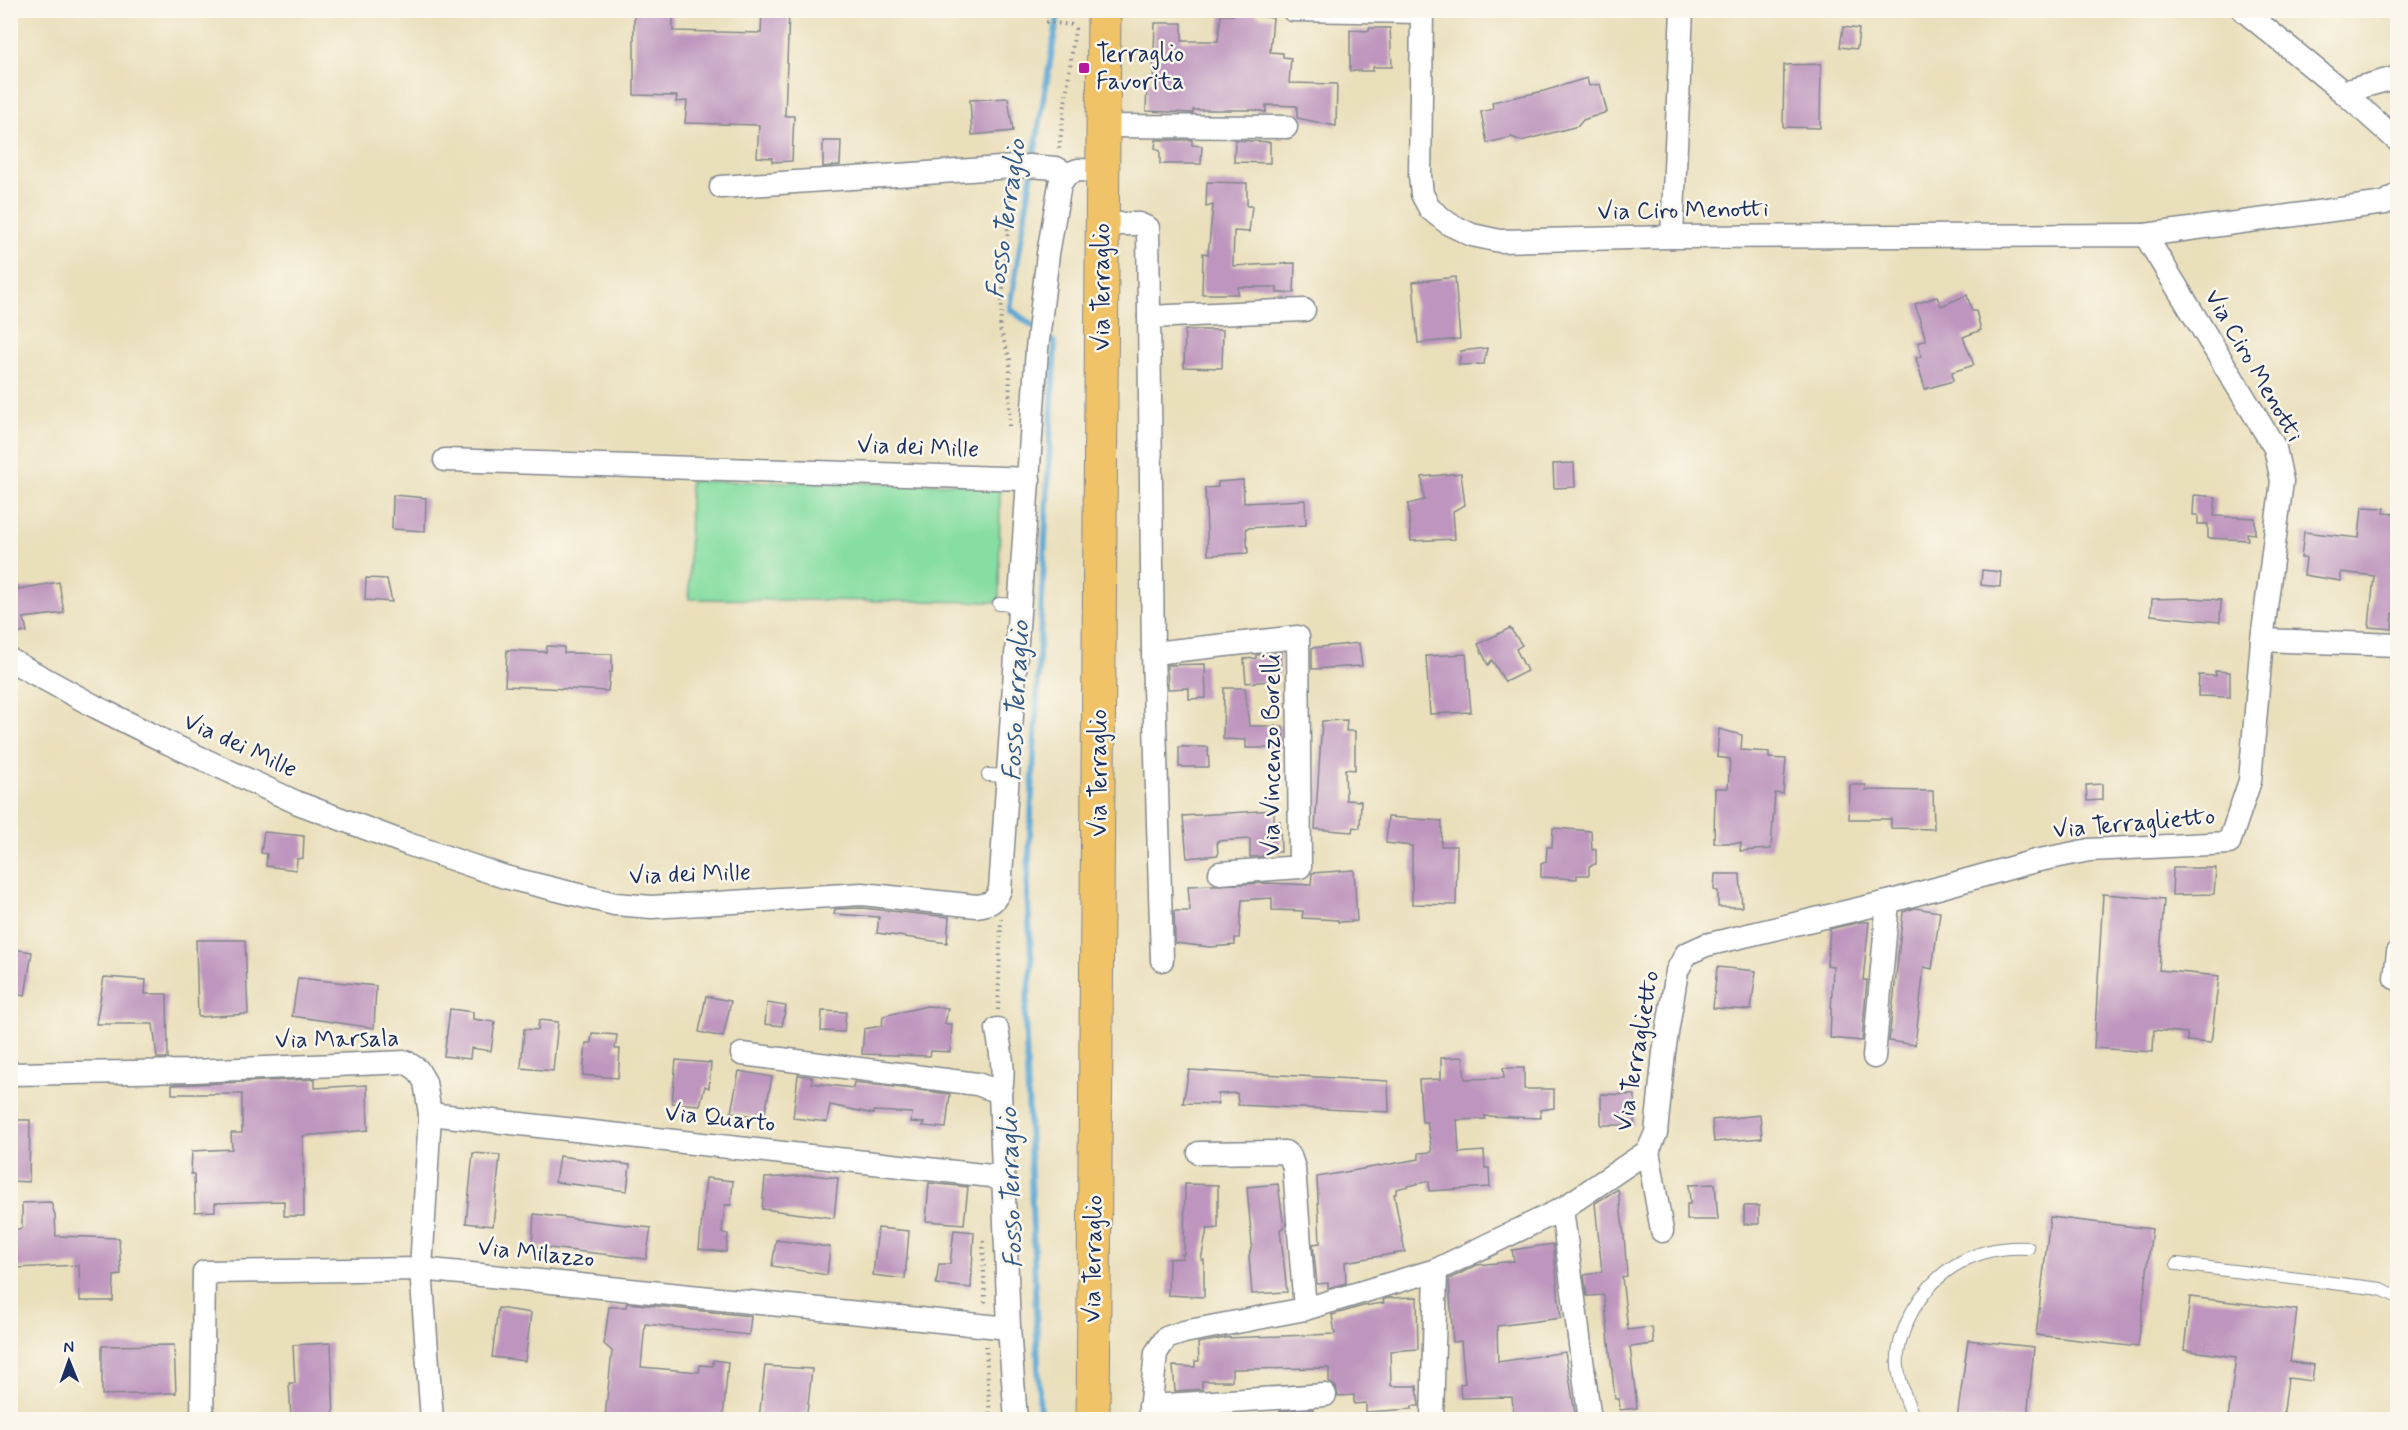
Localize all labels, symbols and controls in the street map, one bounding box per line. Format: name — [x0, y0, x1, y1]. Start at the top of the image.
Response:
place label: Terraglio Favorita — [1096, 39, 1184, 98]
marker: Terraglio Favorita — [1077, 61, 1091, 75]
water label: Fosso Terraglio — [979, 136, 1035, 301]
street label: Via Ciro Menotti — [1597, 194, 1769, 228]
street label: Via Terraglio — [1087, 223, 1118, 351]
street label: Via Ciro Menotti — [2197, 284, 2309, 448]
street label: Via dei Mille — [857, 430, 979, 466]
water label: Fosso Terraglio — [996, 619, 1038, 782]
street label: Via Vincenzo Borelli — [1257, 654, 1288, 856]
street label: Via dei Mille — [178, 706, 302, 786]
street label: Via Terraglio — [1084, 709, 1115, 837]
street label: Via Terraglietto — [2052, 801, 2216, 847]
street label: Via dei Mille — [629, 857, 751, 893]
street label: Via Terraglietto — [1609, 968, 1667, 1134]
street label: Via Marsala — [275, 1023, 399, 1057]
street label: Via Quarto — [663, 1098, 777, 1140]
water label: Fosso Terraglio — [992, 1106, 1032, 1269]
street label: Via Terraglio — [1077, 1195, 1111, 1323]
street label: Via Milazzo — [476, 1232, 596, 1276]
north arrow — [39, 1331, 99, 1391]
text: N — [63, 1337, 74, 1358]

